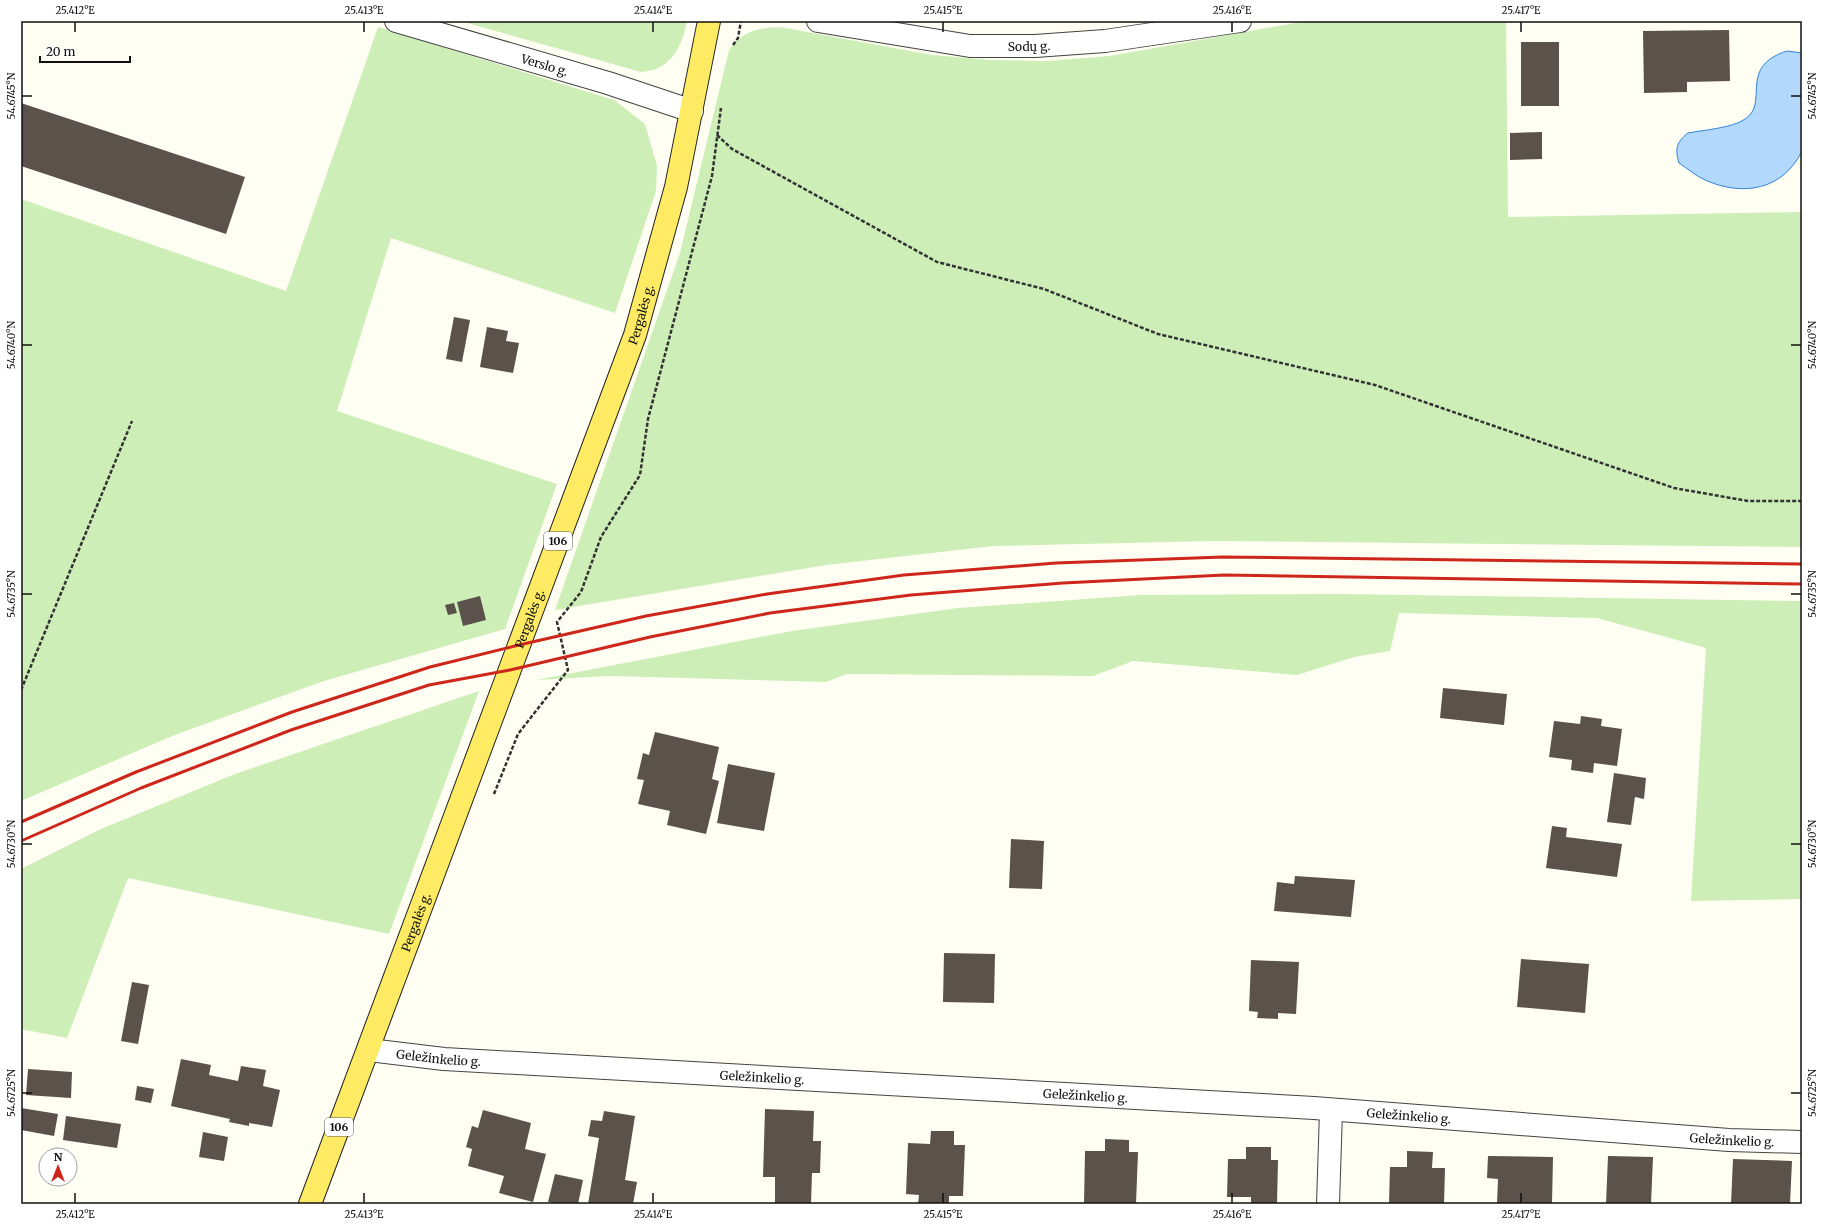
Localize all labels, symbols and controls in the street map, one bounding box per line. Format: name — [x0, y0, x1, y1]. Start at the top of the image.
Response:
text: 25.412°E — [55, 4, 95, 17]
text: 25.413°E — [345, 4, 384, 17]
text: 25.414°E — [634, 4, 673, 17]
text: 25.415°E — [924, 4, 963, 17]
text: 25.416°E — [1213, 4, 1252, 17]
text: 25.417°E — [1502, 4, 1541, 17]
street label: Sodų g. — [1008, 37, 1051, 54]
scale bar — [40, 38, 130, 64]
text: 20 m — [46, 44, 75, 59]
street label: Verslo g. — [519, 50, 570, 78]
text: 54.6745°N — [5, 72, 18, 119]
text: 54.6745°N — [1806, 72, 1819, 119]
street label: Pergalės g. — [625, 283, 656, 347]
text: 54.6740°N — [5, 321, 18, 369]
text: 54.6740°N — [1806, 321, 1819, 369]
road number: 106 — [544, 532, 572, 550]
text: 54.6735°N — [5, 570, 18, 618]
text: 54.6735°N — [1806, 570, 1819, 618]
street label: Pergalės g. — [511, 587, 547, 650]
text: 54.6730°N — [5, 819, 18, 868]
text: 54.6730°N — [1806, 819, 1819, 868]
street label: Pergalės g. — [398, 891, 433, 954]
street label: Geležinkelio g. — [396, 1046, 481, 1069]
street label: Geležinkelio g. — [719, 1067, 805, 1087]
text: 54.6725°N — [5, 1069, 18, 1117]
text: 54.6725°N — [1806, 1069, 1819, 1117]
street label: Geležinkelio g. — [1043, 1085, 1128, 1105]
street label: Geležinkelio g. — [1366, 1105, 1452, 1126]
road number: 106 — [325, 1118, 353, 1136]
street label: Geležinkelio g. — [1689, 1129, 1774, 1149]
north arrow — [38, 1147, 78, 1187]
text: N — [54, 1150, 63, 1164]
text: 25.412°E — [55, 1208, 95, 1221]
text: 25.413°E — [345, 1208, 384, 1221]
text: 25.414°E — [634, 1208, 673, 1221]
text: 25.415°E — [924, 1208, 963, 1221]
text: 25.416°E — [1213, 1208, 1252, 1221]
text: 25.417°E — [1502, 1208, 1541, 1221]

